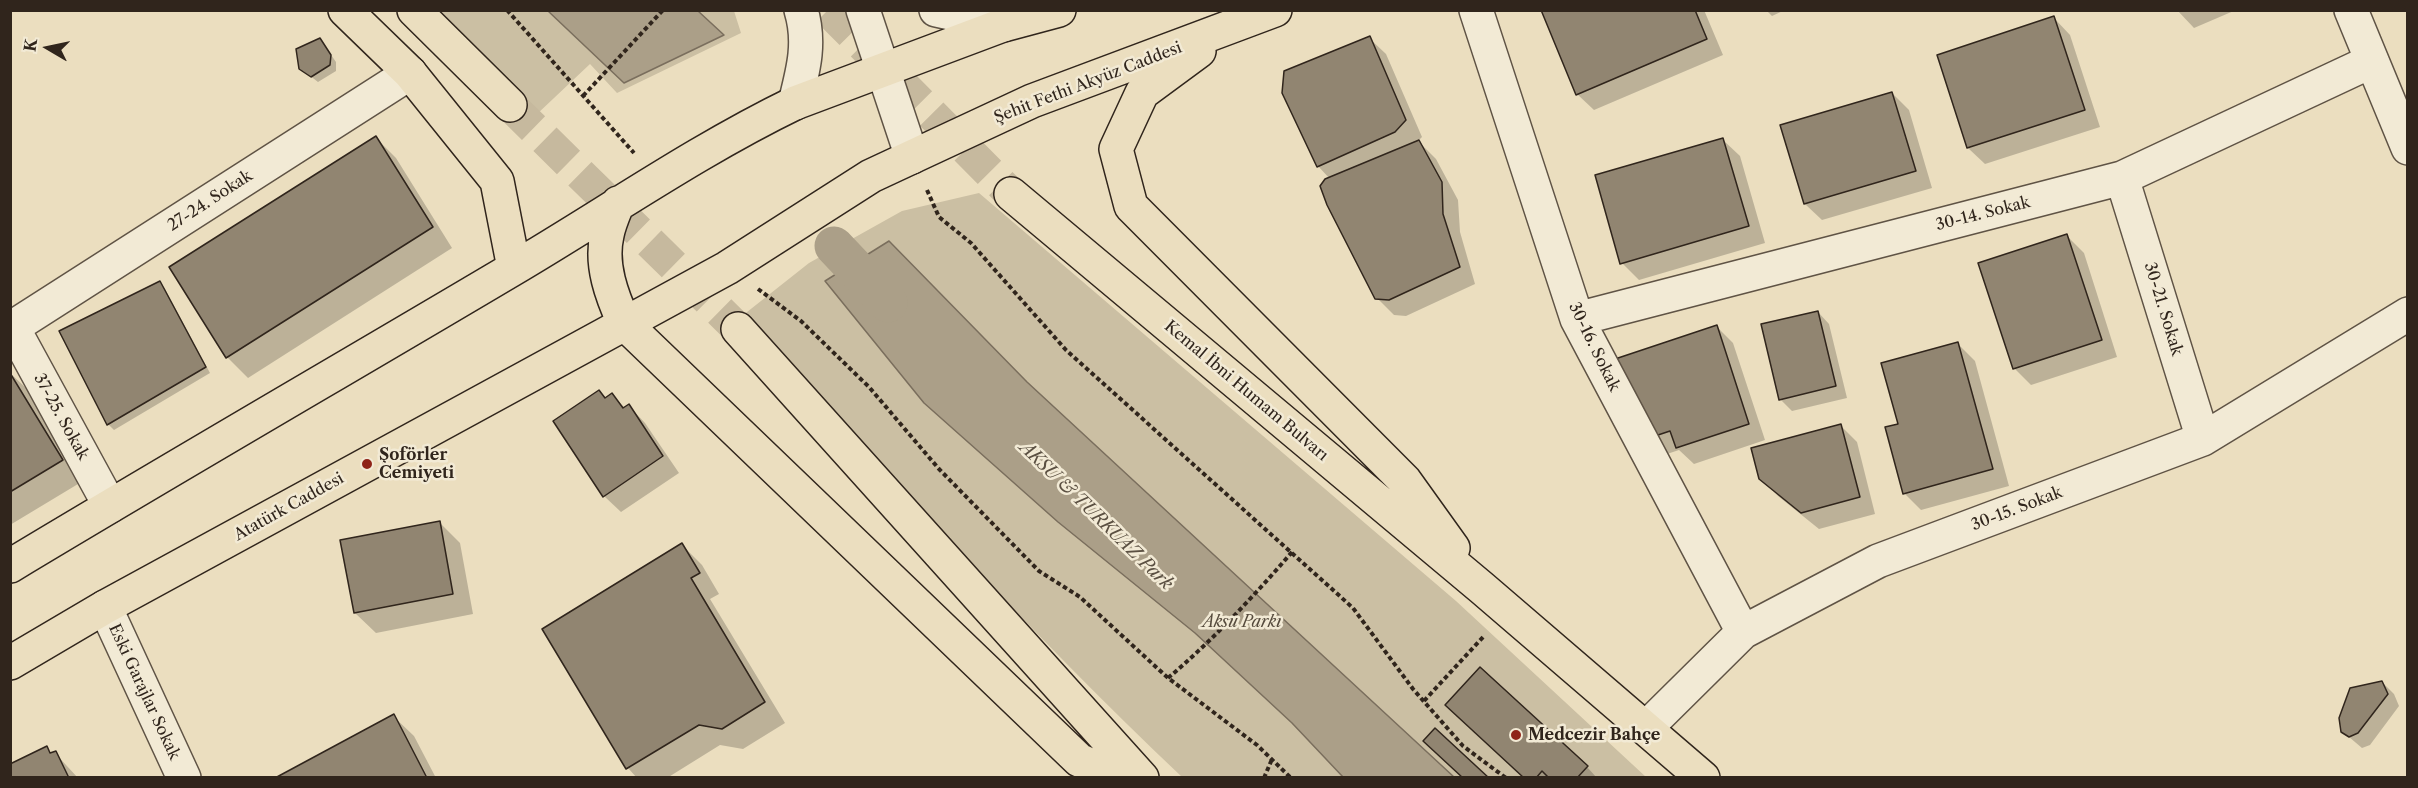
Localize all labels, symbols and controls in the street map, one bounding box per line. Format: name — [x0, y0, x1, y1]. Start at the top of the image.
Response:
north arrow — [18, 18, 78, 78]
text: K — [19, 37, 41, 53]
street label: Şehit Fethi Akyüz Caddesi — [991, 38, 1185, 128]
street label: 27-24. Sokak — [164, 167, 256, 235]
street label: 30-14. Sokak — [1934, 193, 2032, 235]
street label: 30-21. Sokak — [2140, 260, 2186, 358]
street label: 30-16. Sokak — [1564, 299, 1624, 395]
street label: Kemal İbni Humam Bulvarı — [1160, 317, 1332, 465]
street label: 37-25. Sokak — [29, 370, 93, 464]
water label: AKSU & TURKUAZ Park — [1015, 437, 1177, 595]
place label: Şoförler Cemiyeti — [379, 445, 454, 483]
marker: Şoförler Cemiyeti — [360, 457, 374, 471]
street label: Atatürk Caddesi — [231, 469, 347, 545]
street label: 30-15. Sokak — [1969, 483, 2065, 535]
park label: Aksu Parkı — [1202, 612, 1282, 632]
street label: Eski Garajlar Sokak — [104, 621, 184, 763]
place label: Medcezir Bahçe — [1528, 725, 1660, 745]
marker: Medcezir Bahçe — [1509, 728, 1523, 742]

